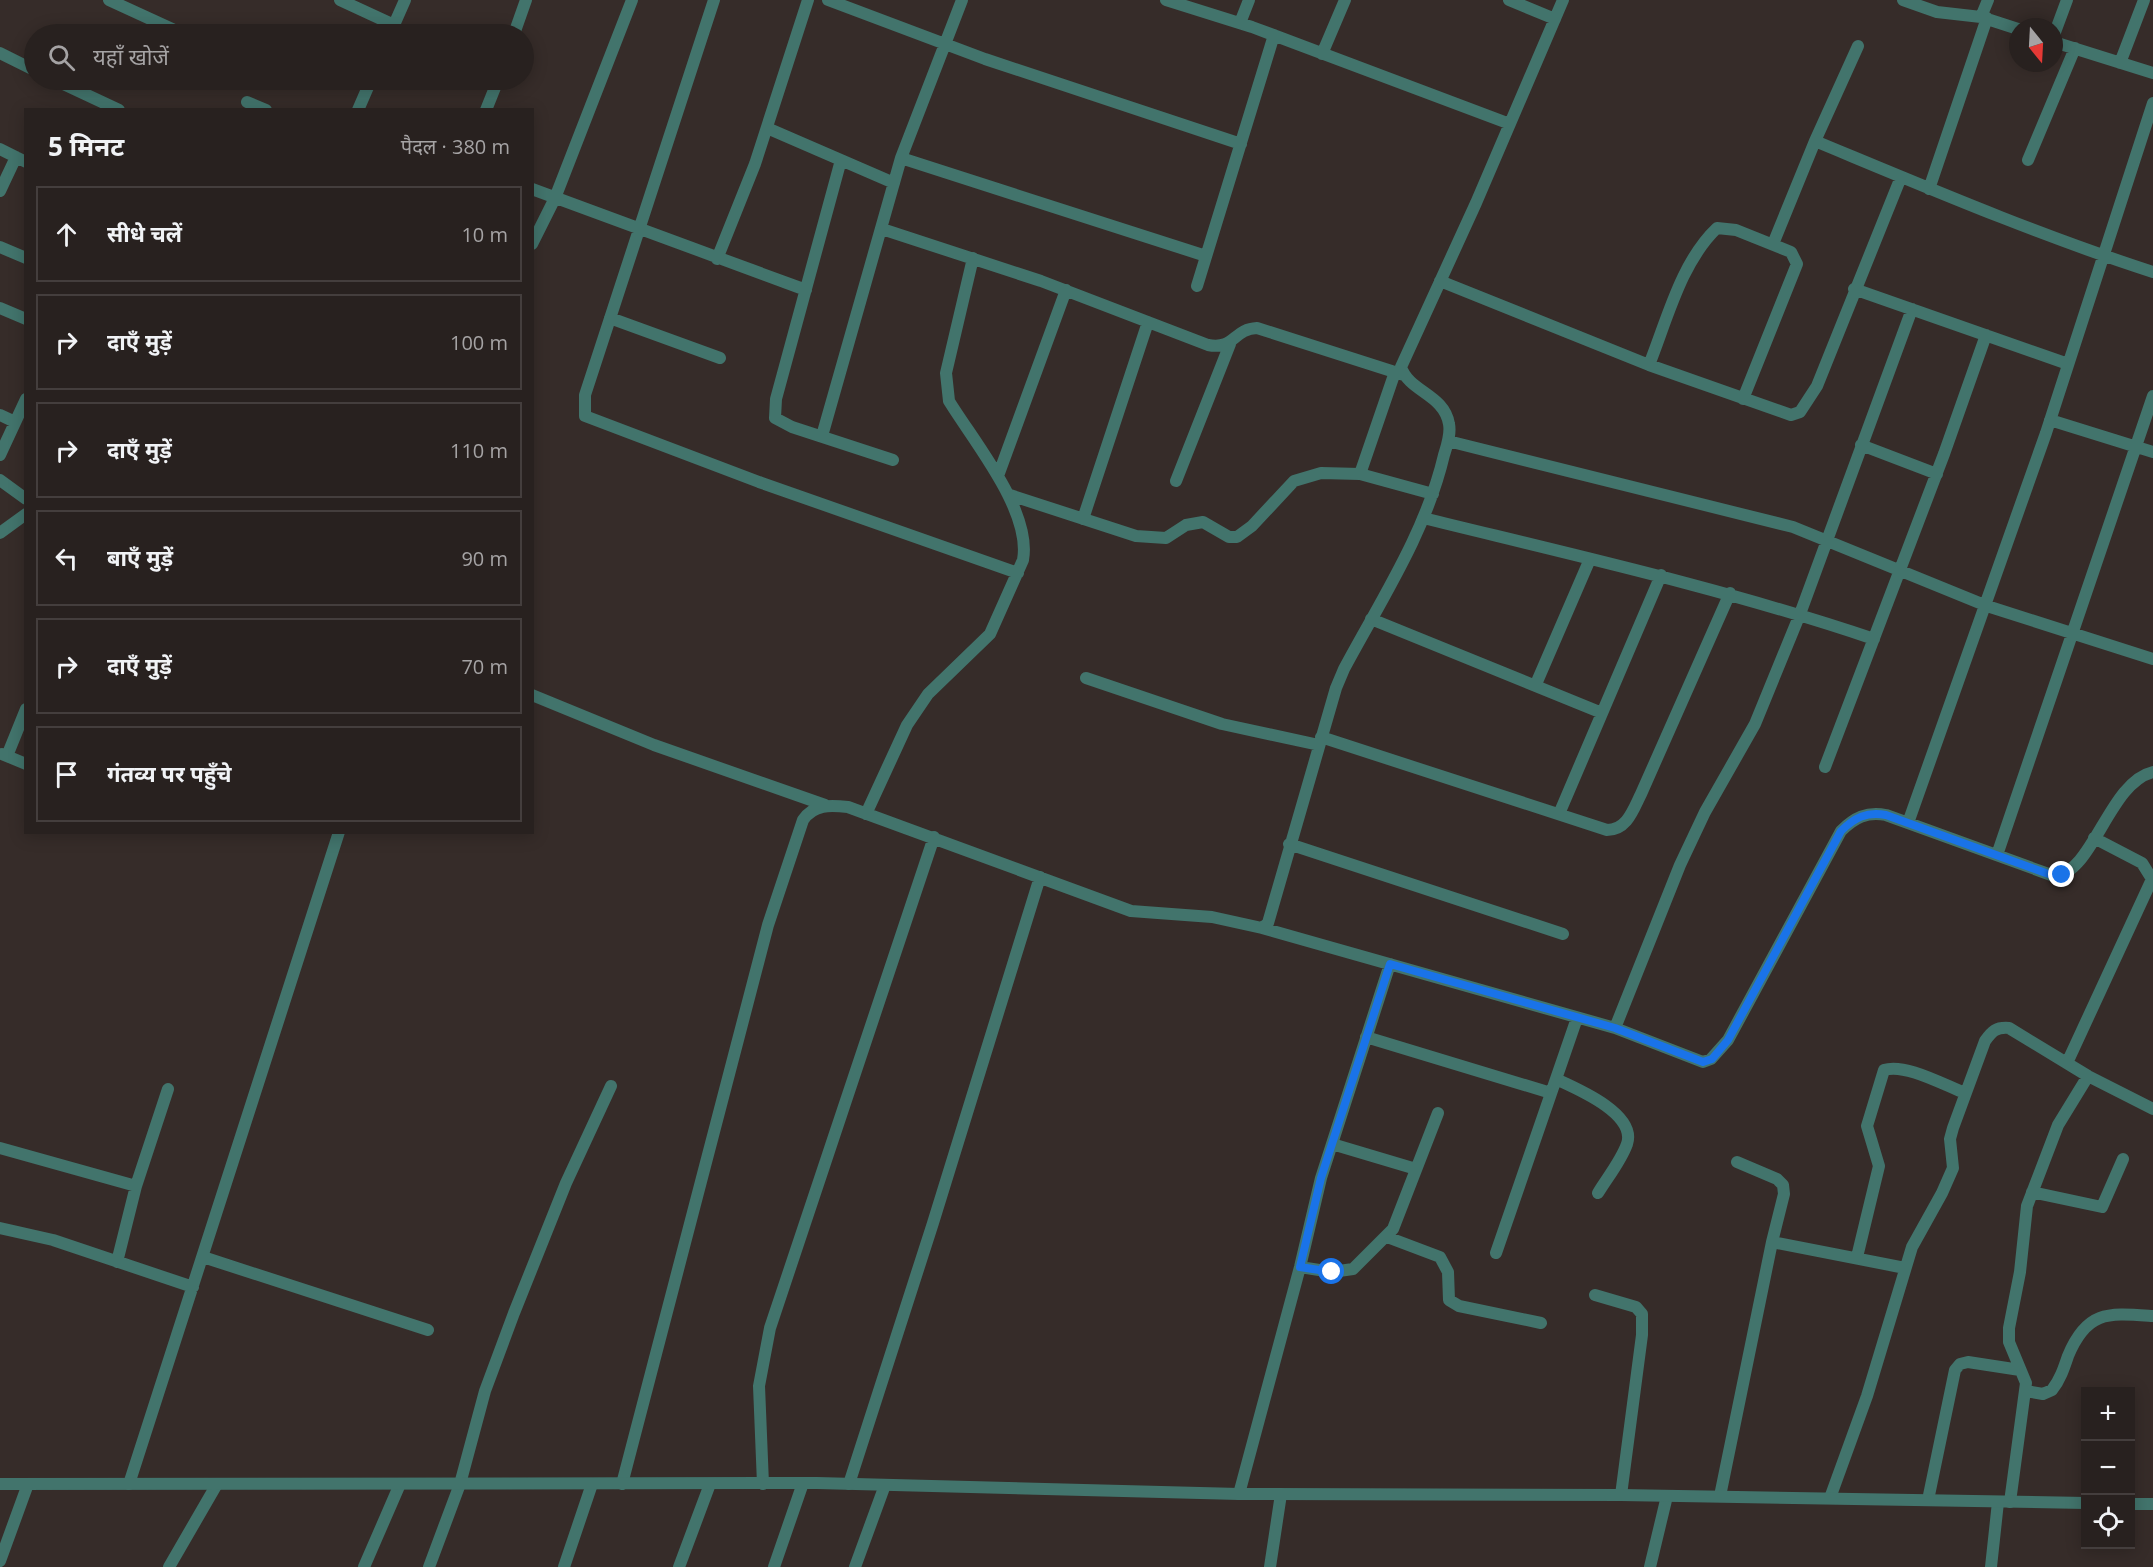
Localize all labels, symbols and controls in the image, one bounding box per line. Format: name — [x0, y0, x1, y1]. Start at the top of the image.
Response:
north arrow — [2009, 18, 2063, 72]
search box — [24, 24, 534, 90]
icon: search — [45, 41, 78, 74]
text: यहाँ खोजें — [93, 41, 169, 71]
text: 5 मिनट — [48, 128, 124, 164]
text: पैदल · 380 m — [401, 133, 510, 160]
icon: ahead — [50, 218, 83, 251]
text: सीधे चलें — [107, 218, 182, 248]
text: 10 m — [461, 221, 508, 248]
icon: right — [50, 326, 83, 359]
text: दाएँ मुड़ें — [107, 326, 172, 356]
text: 100 m — [450, 329, 508, 356]
icon: right — [50, 434, 83, 467]
text: दाएँ मुड़ें — [107, 434, 172, 464]
text: 110 m — [450, 437, 508, 464]
icon: left — [50, 542, 83, 575]
text: बाएँ मुड़ें — [107, 542, 173, 572]
text: 90 m — [461, 545, 508, 572]
icon: right — [50, 650, 83, 683]
text: दाएँ मुड़ें — [107, 650, 172, 680]
text: 70 m — [461, 653, 508, 680]
icon: arrive — [50, 758, 83, 791]
text: गंतव्य पर पहुँचे — [107, 758, 232, 788]
route end — [2048, 861, 2074, 887]
route start — [1318, 1258, 1344, 1284]
map controls — [2081, 1387, 2135, 1549]
button: + — [2081, 1387, 2135, 1441]
button: − — [2081, 1441, 2135, 1495]
button: locate — [2081, 1495, 2135, 1549]

